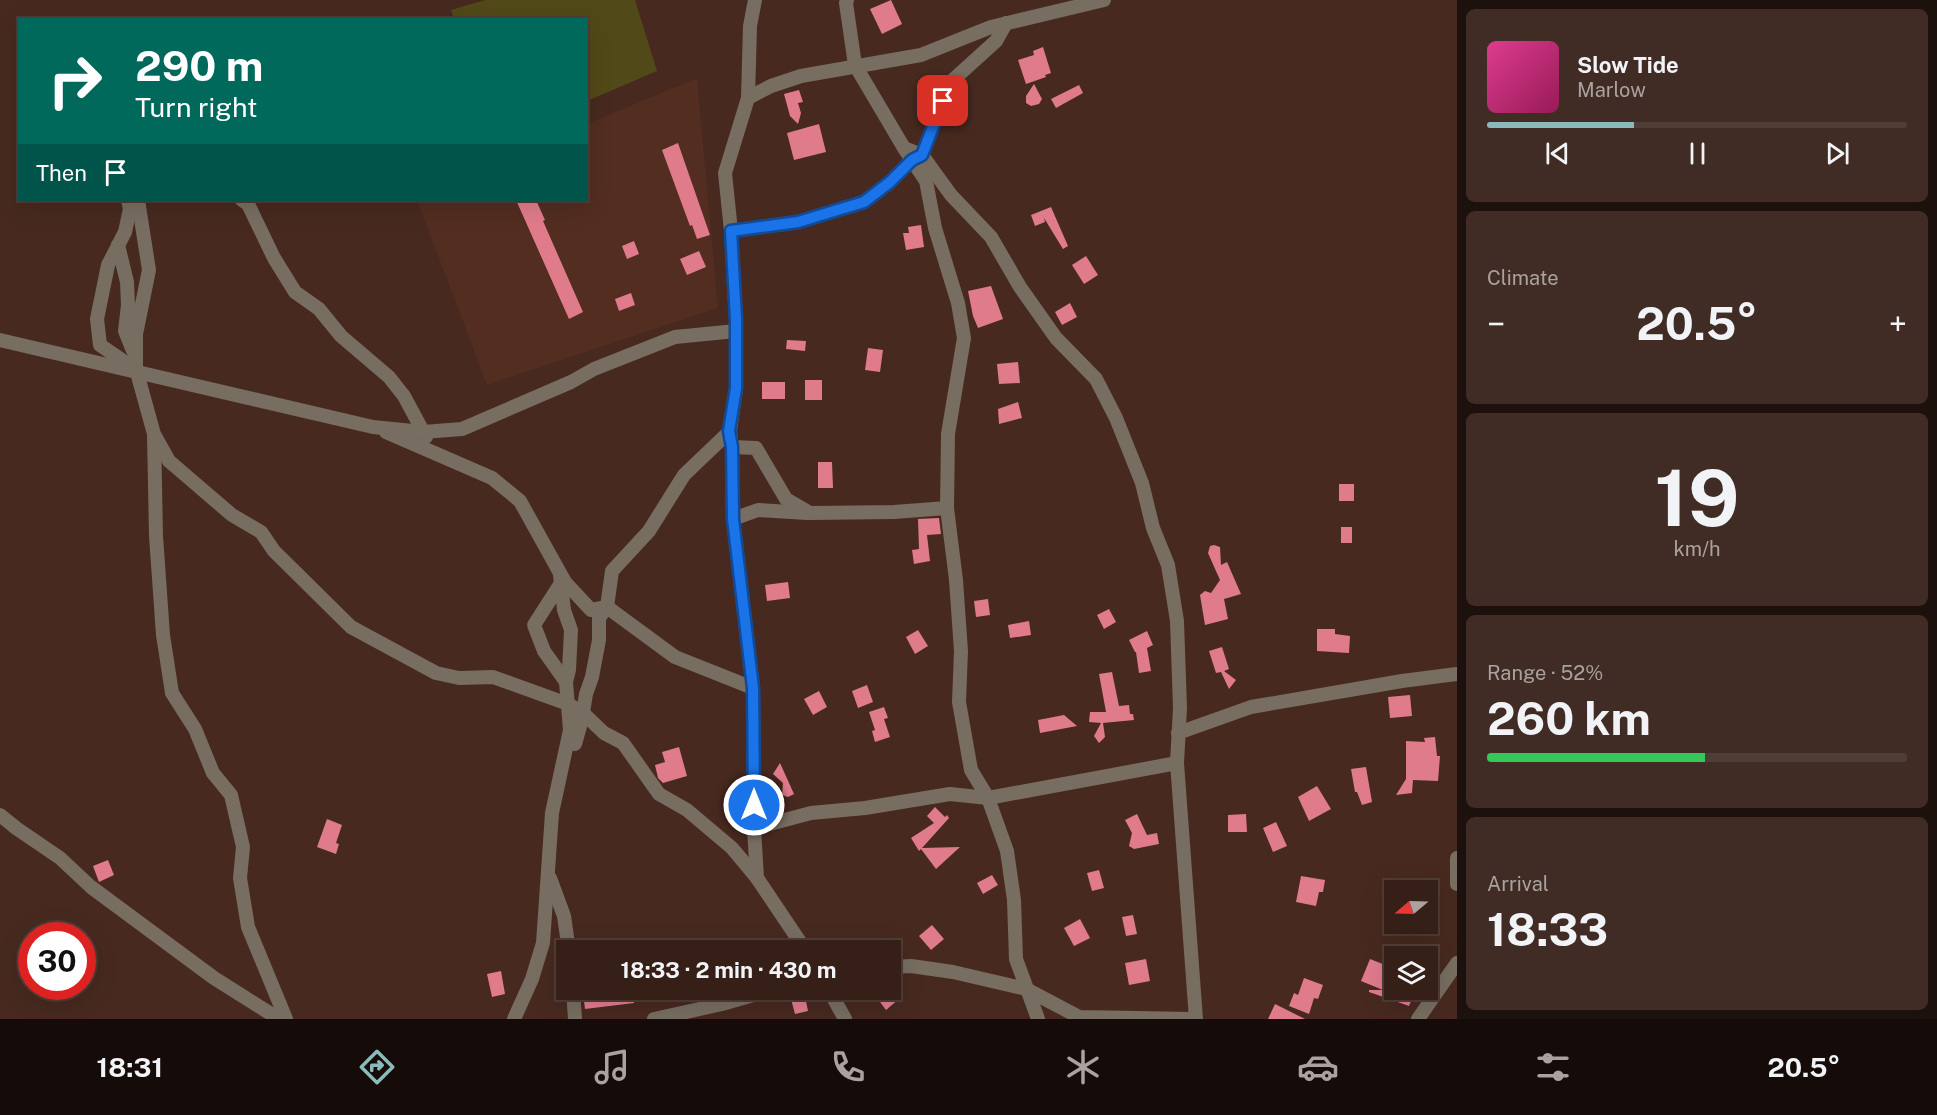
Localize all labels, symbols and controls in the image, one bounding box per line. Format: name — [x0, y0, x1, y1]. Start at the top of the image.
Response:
text: 290 m — [135, 41, 263, 90]
icon: right — [36, 42, 114, 120]
text: Slow Tide — [1577, 52, 1679, 78]
pin — [917, 75, 968, 126]
text: Marlow — [1577, 78, 1646, 102]
icon: arrive — [926, 84, 959, 117]
text: Turn right — [135, 91, 258, 123]
icon: previous — [1541, 137, 1574, 170]
icon: pause — [1681, 137, 1714, 170]
icon: next — [1821, 137, 1854, 170]
icon: arrive — [99, 156, 132, 189]
text: Then — [36, 160, 87, 186]
text: Climate — [1487, 266, 1559, 290]
text: 20.5° — [1636, 297, 1758, 350]
text: − — [1487, 305, 1505, 343]
text: + — [1889, 305, 1907, 343]
text: 19 — [1655, 452, 1739, 544]
text: km/h — [1673, 537, 1721, 561]
text: Range · 52% — [1487, 661, 1603, 685]
text: 260 km — [1487, 692, 1651, 745]
position arrow — [722, 773, 786, 837]
text: Arrival — [1487, 872, 1549, 896]
north arrow — [1384, 880, 1438, 934]
map controls — [1384, 880, 1438, 1000]
text: 18:33 — [1487, 903, 1608, 956]
speed limit sign: 30 — [18, 922, 96, 1000]
button: layers — [1384, 946, 1438, 1000]
text: 18:33 · 2 min · 430 m — [621, 957, 836, 983]
icon: directions — [356, 1046, 398, 1088]
icon: music — [591, 1046, 633, 1088]
icon: phone — [827, 1046, 869, 1088]
icon: climate — [1062, 1046, 1104, 1088]
icon: car — [1297, 1046, 1339, 1088]
icon: filters — [1532, 1046, 1574, 1088]
text: 18:31 — [97, 1051, 163, 1083]
text: 20.5° — [1767, 1051, 1840, 1083]

